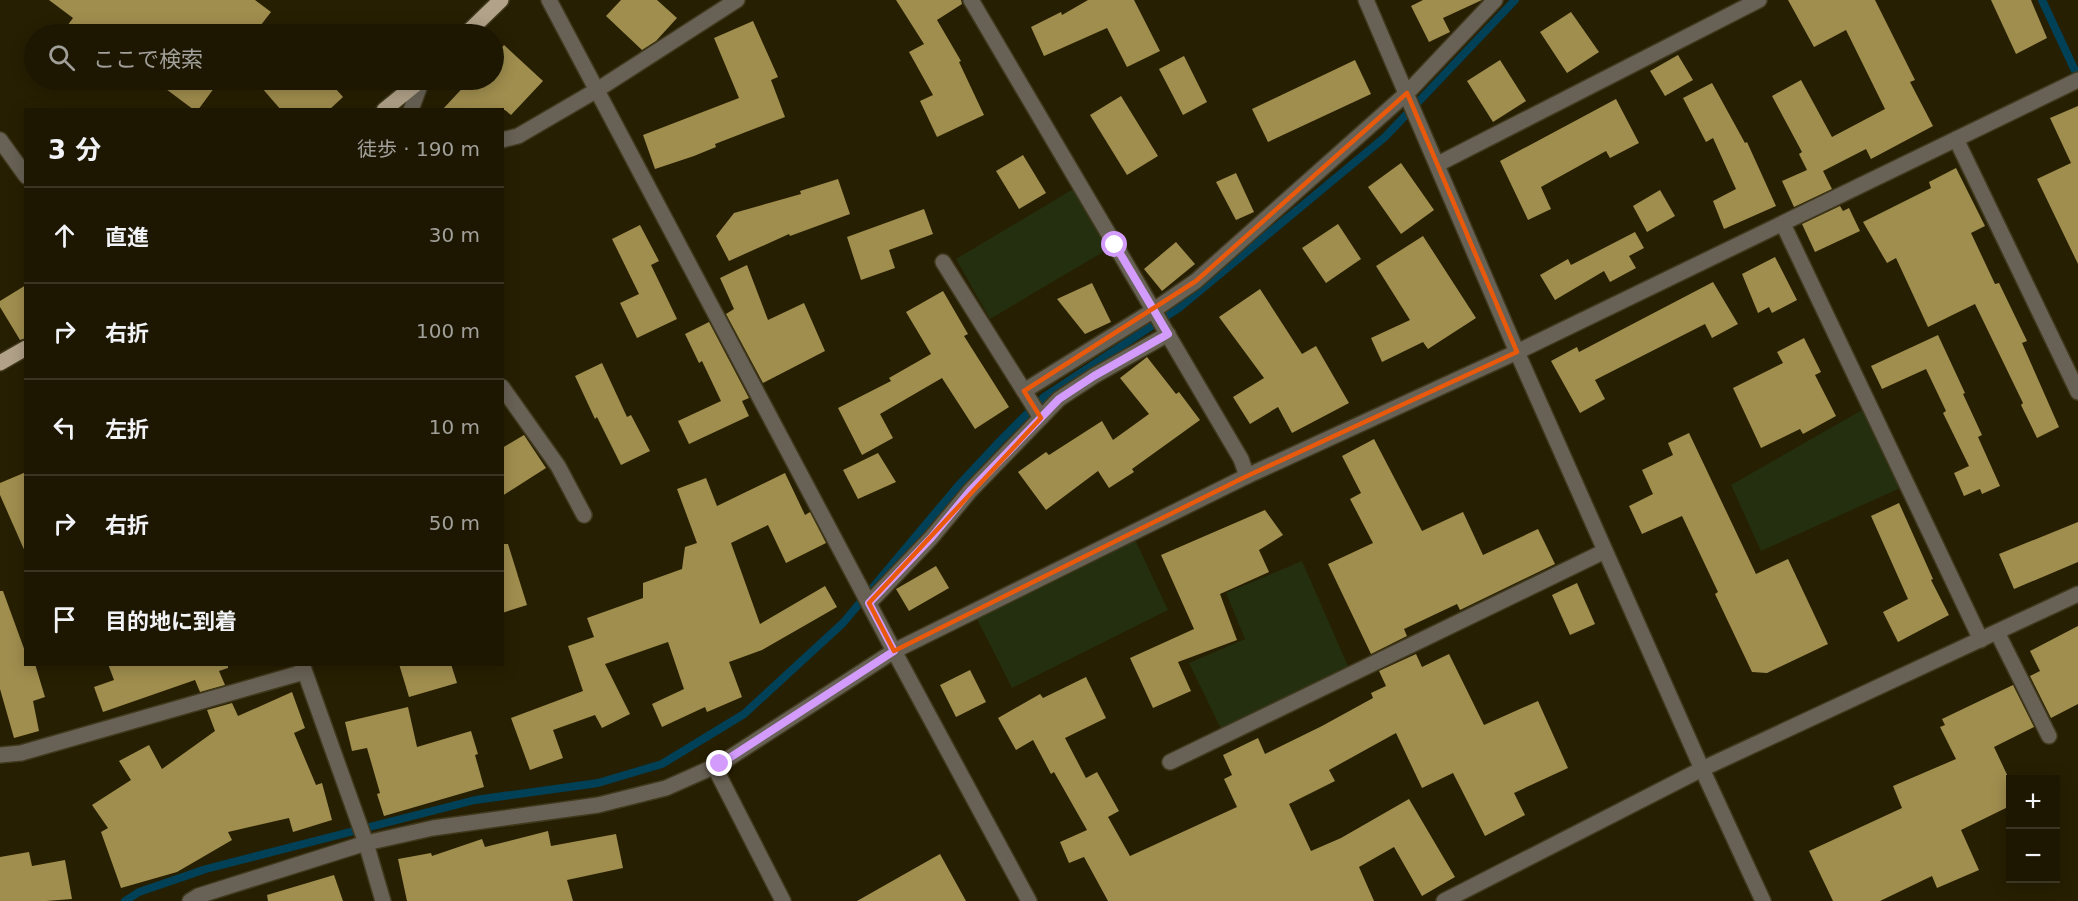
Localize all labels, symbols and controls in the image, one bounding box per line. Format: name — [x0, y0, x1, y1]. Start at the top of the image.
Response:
search box — [24, 24, 504, 90]
icon: search — [45, 41, 78, 74]
text: ここで検索 — [93, 47, 203, 72]
text: 3 分 — [48, 135, 101, 165]
text: 徒歩 · 190 m — [357, 137, 480, 161]
icon: ahead — [48, 219, 81, 252]
text: 30 m — [429, 223, 480, 247]
text: 直進 — [105, 225, 149, 250]
route start — [1101, 231, 1127, 257]
icon: right — [48, 315, 81, 348]
text: 100 m — [416, 319, 480, 343]
text: 右折 — [105, 321, 149, 346]
icon: left — [48, 411, 81, 444]
text: 10 m — [429, 415, 480, 439]
text: 左折 — [105, 417, 149, 442]
icon: right — [48, 507, 81, 540]
text: 50 m — [429, 511, 480, 535]
text: 右折 — [105, 513, 149, 538]
icon: arrive — [48, 603, 81, 636]
text: 目的地に到着 — [105, 609, 237, 634]
route end — [706, 750, 732, 776]
map controls — [2006, 775, 2060, 883]
button: + — [2006, 775, 2060, 829]
button: − — [2006, 829, 2060, 883]

